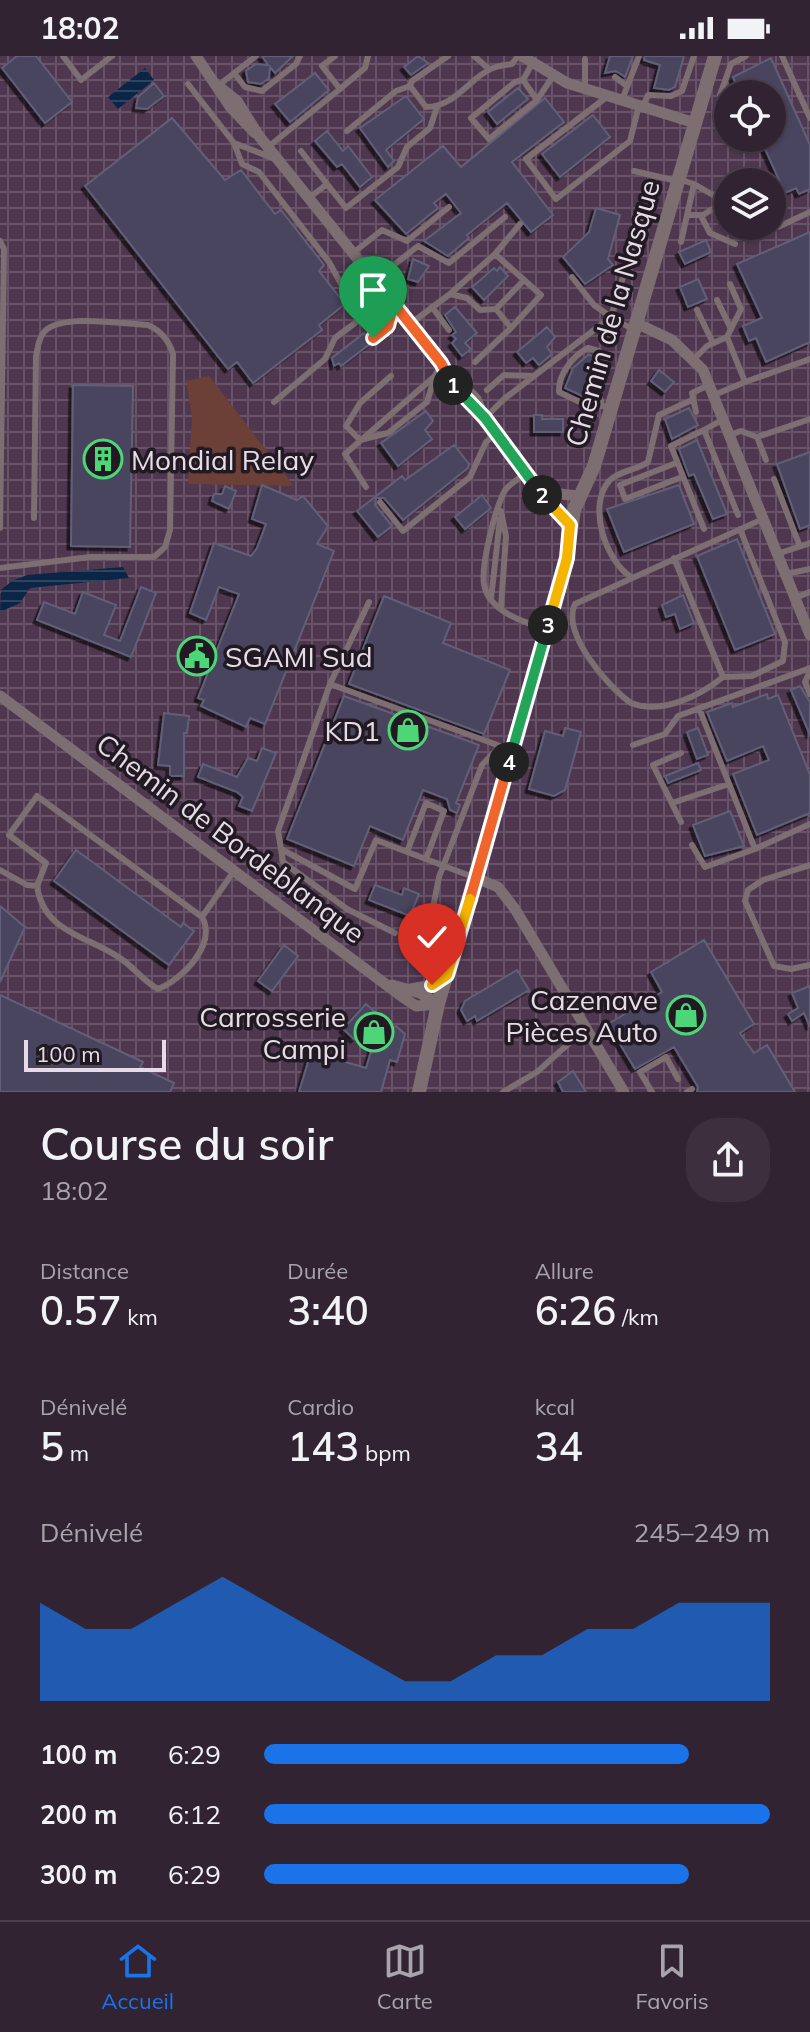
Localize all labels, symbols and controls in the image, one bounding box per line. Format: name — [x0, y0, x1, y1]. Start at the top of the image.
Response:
text: 18:02 — [40, 9, 119, 47]
map controls — [714, 80, 786, 240]
button: locate — [714, 80, 786, 152]
button: layers — [714, 168, 786, 240]
street label: Chemin de la Nasque — [557, 176, 667, 450]
pin — [339, 256, 407, 338]
icon: arrive — [351, 268, 395, 312]
pin: 1 — [433, 365, 473, 405]
text: 1 — [446, 371, 460, 399]
building icon: Mondial Relay — [82, 438, 124, 480]
place label: Mondial Relay — [131, 442, 314, 477]
pin: 2 — [522, 475, 562, 515]
text: 2 — [535, 481, 549, 509]
pin: 3 — [528, 605, 568, 645]
text: 3 — [541, 611, 555, 639]
public building icon: SGAMI Sud — [176, 635, 218, 677]
place label: SGAMI Sud — [225, 639, 372, 674]
shop icon: KD1 — [387, 709, 429, 751]
place label: KD1 — [325, 713, 380, 748]
street label: Chemin de Bordeblanque — [90, 726, 372, 950]
pin: 4 — [489, 742, 529, 782]
text: 4 — [502, 748, 516, 776]
pin — [398, 903, 466, 985]
icon: check — [410, 915, 454, 959]
place label: Cazenave Pièces Auto — [505, 982, 658, 1049]
shop icon: Cazenave Pièces Auto — [665, 994, 707, 1036]
place label: Carrosserie Campi — [199, 999, 346, 1066]
shop icon: Carrosserie Campi — [353, 1011, 395, 1053]
scale bar — [24, 1036, 166, 1072]
text: 100 m — [36, 1040, 101, 1068]
text: Course du soir — [40, 1116, 333, 1171]
button: share — [686, 1118, 770, 1202]
text: 18:02 — [40, 1174, 108, 1207]
text: Distance — [40, 1257, 129, 1285]
text: Durée — [287, 1257, 348, 1285]
text: Allure — [535, 1257, 594, 1285]
text: 0.57 — [40, 1285, 121, 1335]
text: 3:40 — [287, 1285, 369, 1335]
text: 6:26 — [535, 1285, 616, 1335]
text: km — [121, 1303, 158, 1331]
text: /km — [616, 1303, 659, 1331]
text: Dénivelé — [40, 1393, 127, 1421]
text: Cardio — [287, 1393, 354, 1421]
text: kcal — [535, 1393, 575, 1421]
text: 5 — [40, 1421, 64, 1471]
text: 143 — [287, 1421, 359, 1471]
text: 34 — [535, 1421, 583, 1471]
text: m — [64, 1439, 89, 1467]
text: bpm — [359, 1439, 411, 1467]
text: Dénivelé — [40, 1516, 143, 1549]
text: 245–249 m — [634, 1516, 770, 1549]
text: 100 m — [40, 1738, 117, 1771]
text: 6:29 — [168, 1738, 221, 1771]
text: 200 m — [40, 1798, 117, 1831]
text: 6:12 — [168, 1798, 221, 1831]
text: 300 m — [40, 1858, 117, 1891]
text: 6:29 — [168, 1858, 221, 1891]
tab: Accueil — [101, 1939, 174, 2015]
tab: Carte — [377, 1939, 433, 2015]
tab: Favoris — [635, 1939, 709, 2015]

